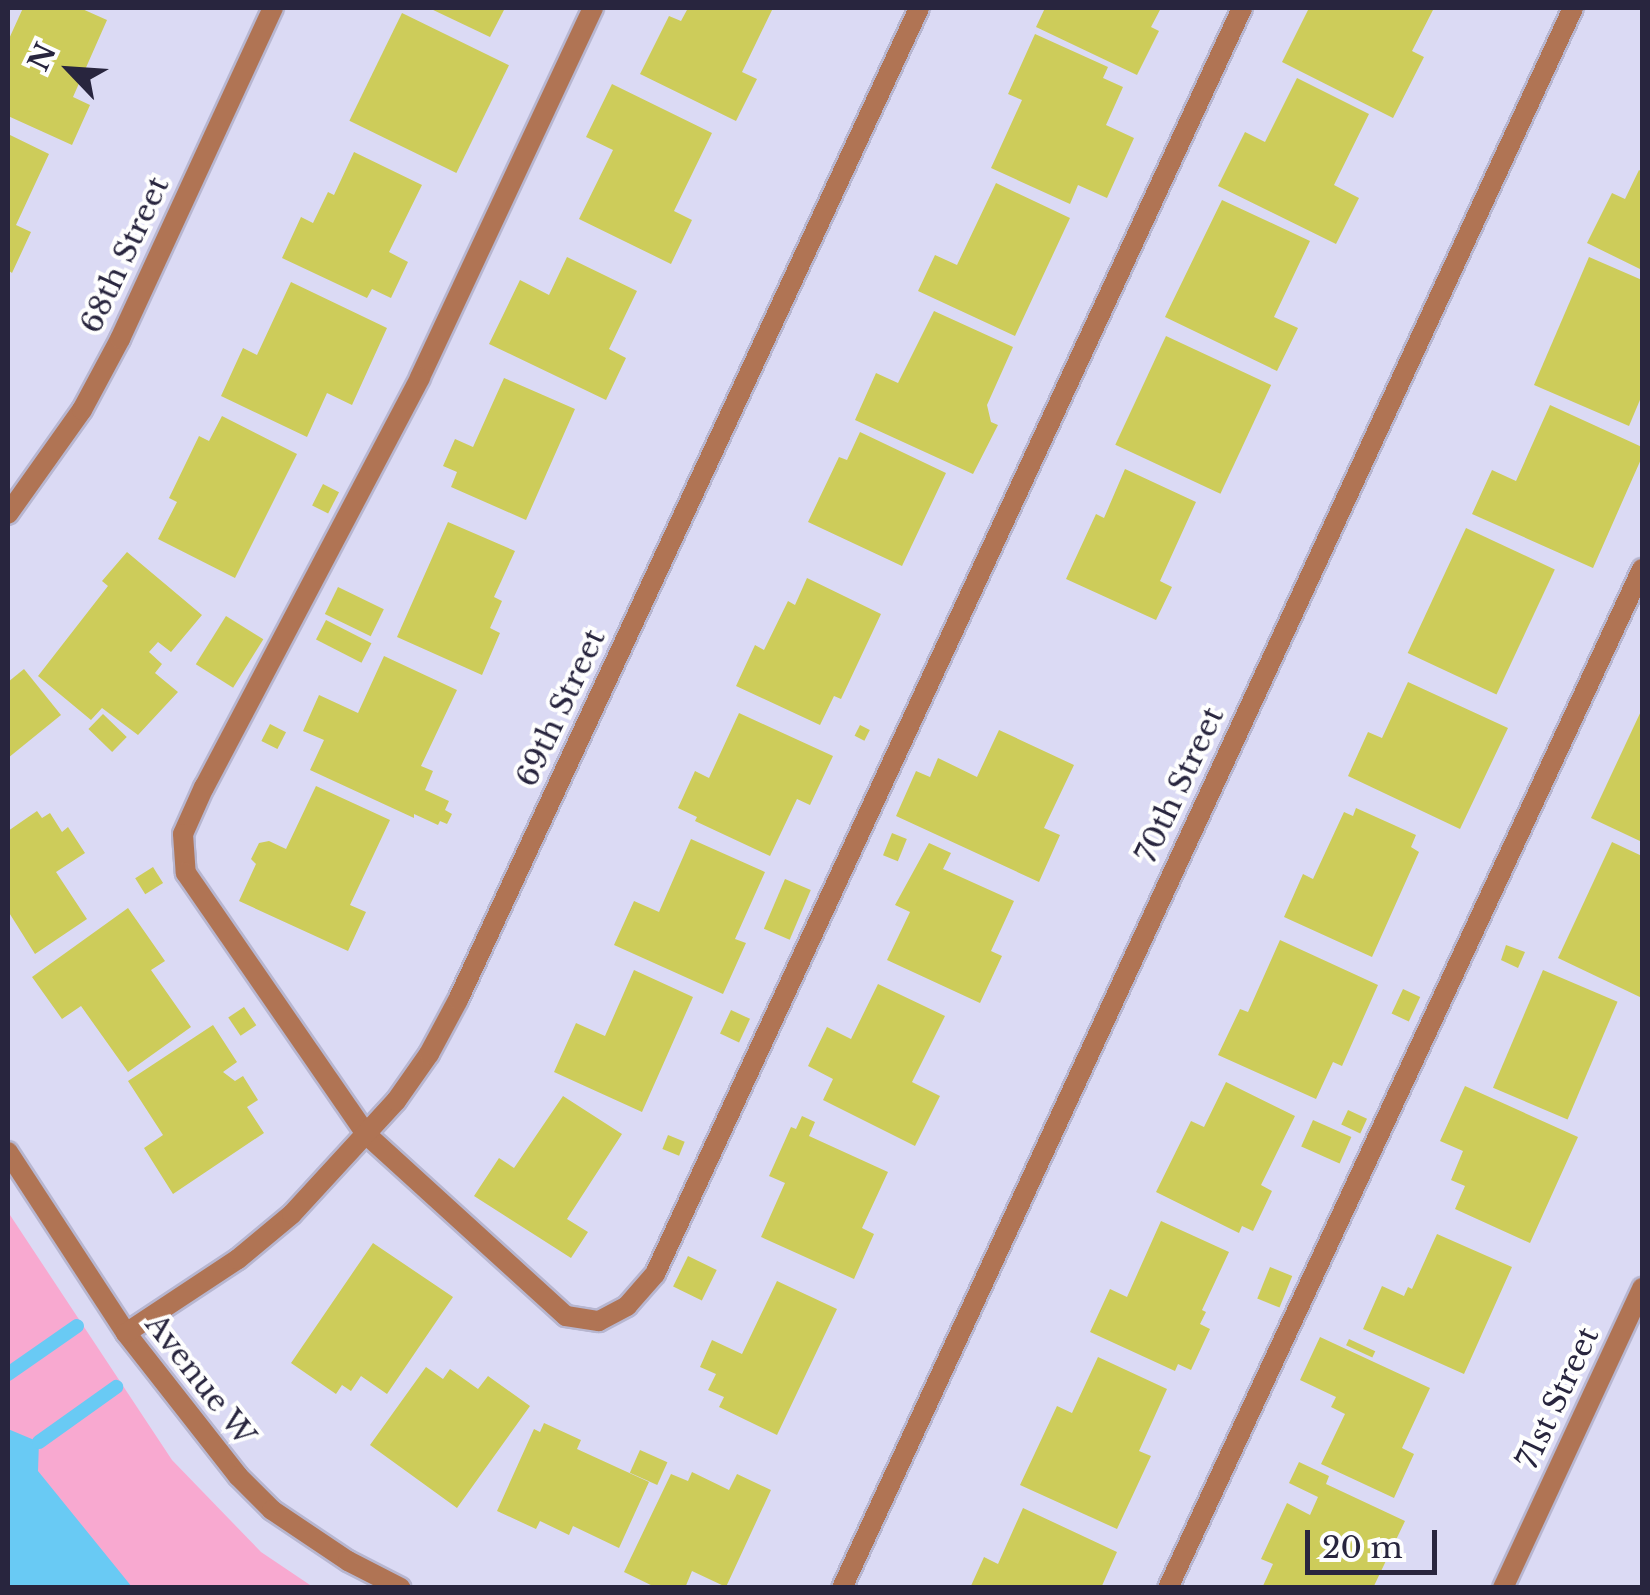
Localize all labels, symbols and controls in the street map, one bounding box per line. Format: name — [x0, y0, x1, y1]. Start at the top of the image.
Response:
north arrow — [20, 20, 120, 120]
text: N — [21, 38, 64, 76]
street label: 68th Street — [73, 171, 177, 339]
street label: 69th Street — [509, 624, 613, 792]
street label: 70th Street — [1128, 702, 1232, 868]
street label: Avenue W — [137, 1307, 263, 1453]
street label: 71st Street — [1510, 1321, 1606, 1475]
scale bar — [1310, 1510, 1442, 1572]
text: 20 m — [1322, 1529, 1403, 1566]

